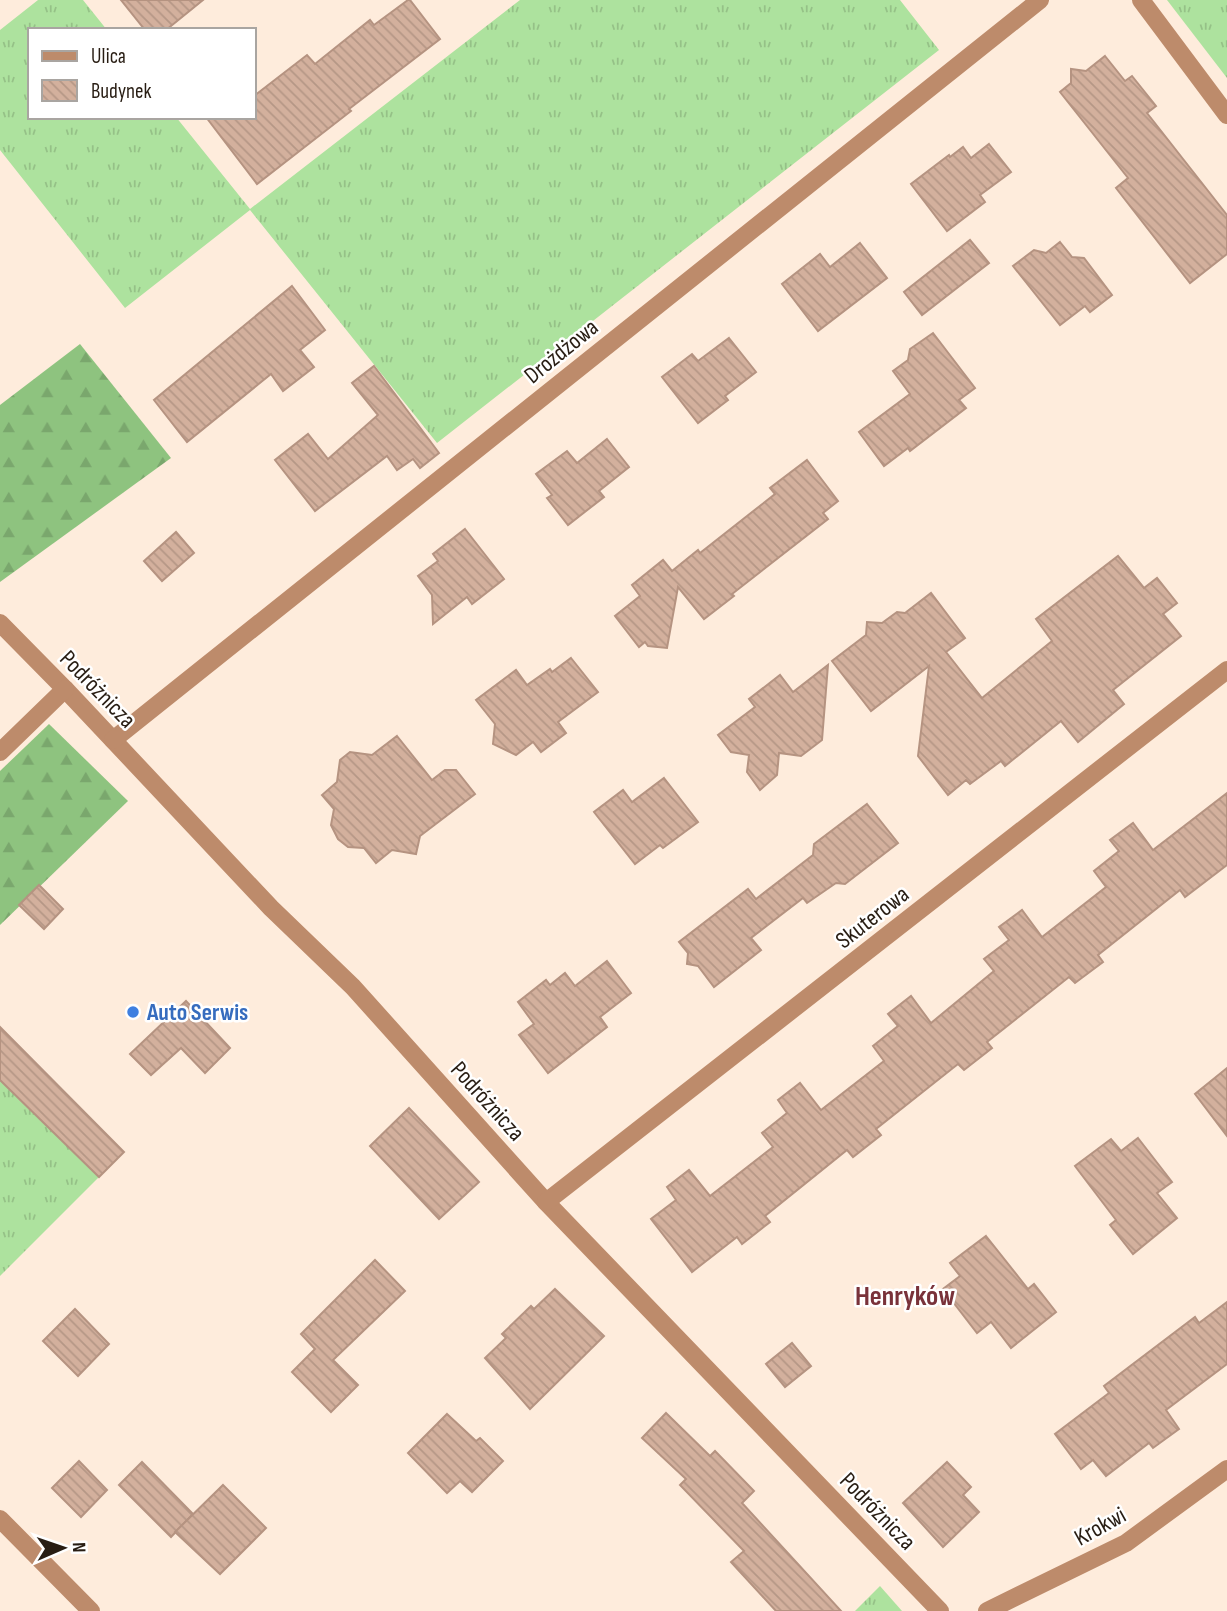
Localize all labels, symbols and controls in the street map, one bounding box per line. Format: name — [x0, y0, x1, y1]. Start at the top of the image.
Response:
legend — [28, 28, 256, 119]
text: Ulica — [91, 44, 126, 69]
text: Budynek — [91, 79, 151, 104]
street label: Drożdżowa — [518, 313, 604, 390]
street label: Podróżnicza — [54, 644, 142, 734]
street label: Skuterowa — [830, 880, 915, 955]
place label: Auto Serwis — [146, 998, 248, 1027]
marker: Auto Serwis — [125, 1004, 141, 1020]
street label: Podróżnicza — [444, 1056, 531, 1147]
district label: Henryków — [855, 1280, 955, 1313]
street label: Podróżnicza — [834, 1466, 922, 1556]
street label: Krokwi — [1069, 1501, 1131, 1552]
north arrow — [28, 1513, 98, 1583]
text: N — [67, 1542, 90, 1553]

